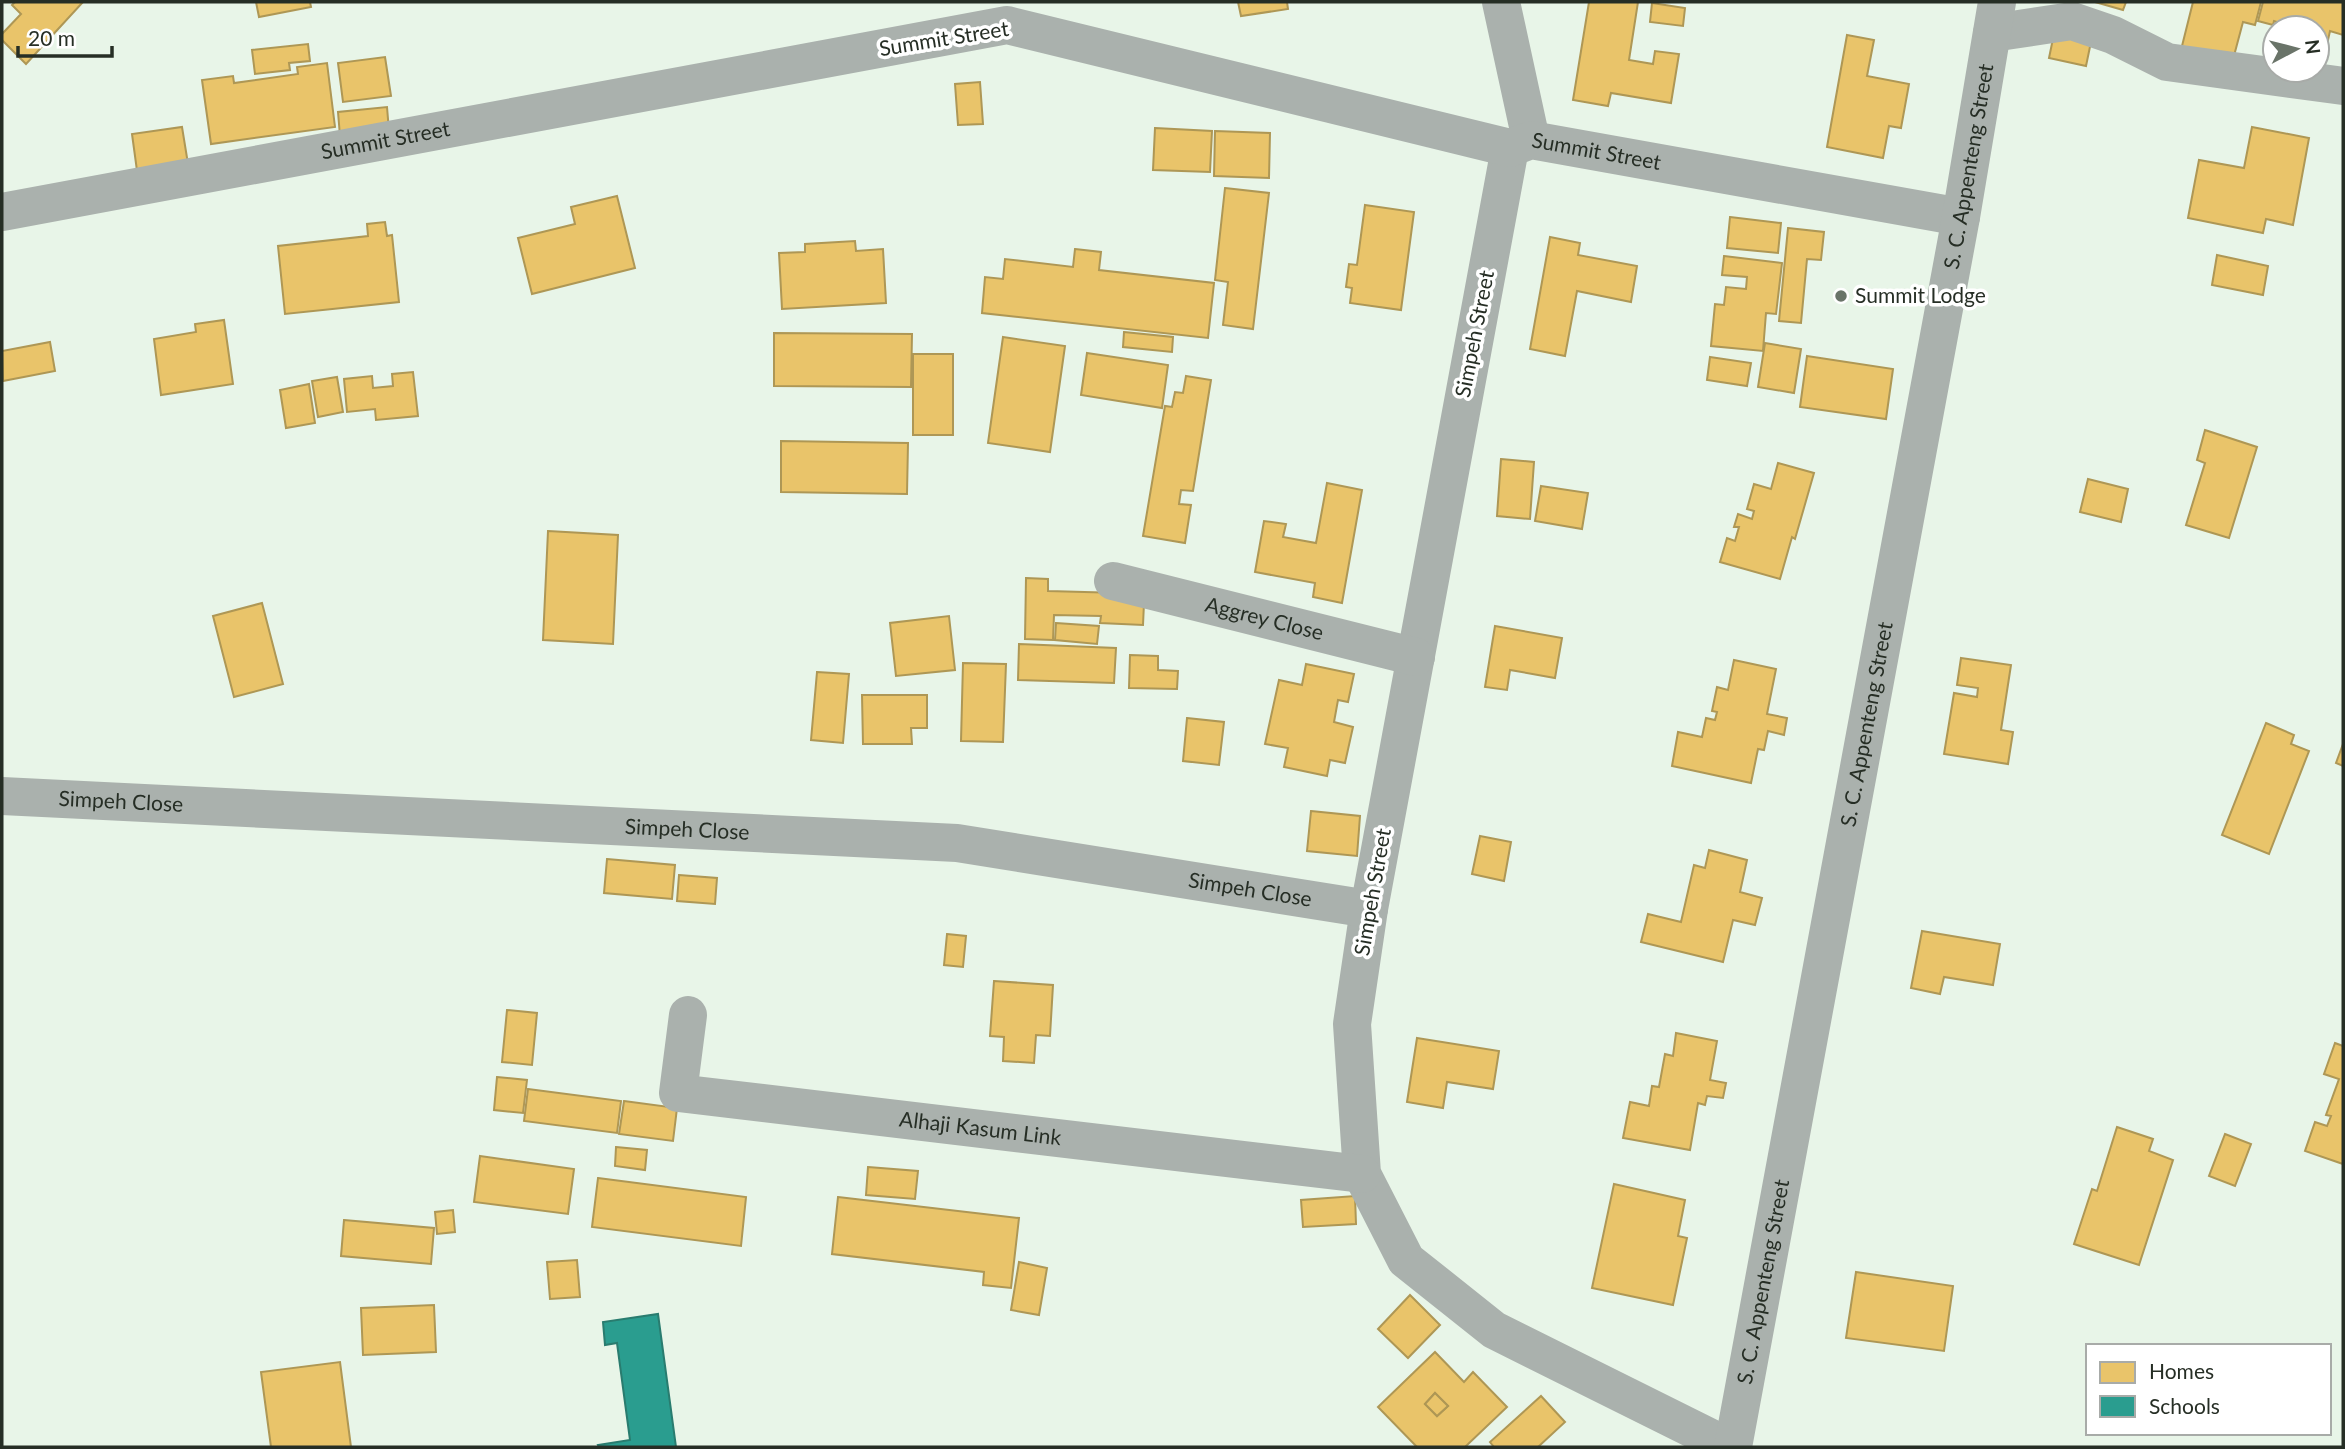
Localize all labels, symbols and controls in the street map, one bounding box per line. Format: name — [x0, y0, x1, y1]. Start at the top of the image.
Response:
scale bar — [18, 14, 112, 58]
north arrow — [2261, 14, 2331, 84]
street label: Summit Street — [877, 15, 1011, 60]
text: 20 m — [28, 25, 75, 50]
text: N — [2301, 38, 2326, 56]
street label: S. C. Appenteng Street — [1938, 61, 1998, 271]
street label: Summit Street — [319, 115, 452, 163]
street label: Summit Street — [1530, 126, 1664, 174]
street label: Simpeh Street — [1449, 268, 1498, 399]
place label: Summit Lodge — [1855, 282, 1986, 307]
marker: Summit Lodge — [1833, 288, 1849, 304]
street label: Aggrey Close — [1203, 591, 1326, 644]
street label: S. C. Appenteng Street — [1834, 619, 1897, 828]
street label: Simpeh Close — [58, 785, 184, 816]
street label: Simpeh Close — [624, 813, 750, 844]
street label: Simpeh Street — [1348, 826, 1395, 957]
street label: Simpeh Close — [1187, 866, 1314, 911]
street label: Alhaji Kasum Link — [898, 1105, 1063, 1149]
street label: S. C. Appenteng Street — [1731, 1177, 1793, 1386]
legend — [2086, 1344, 2331, 1435]
text: Homes — [2149, 1358, 2214, 1383]
text: Schools — [2149, 1393, 2220, 1418]

